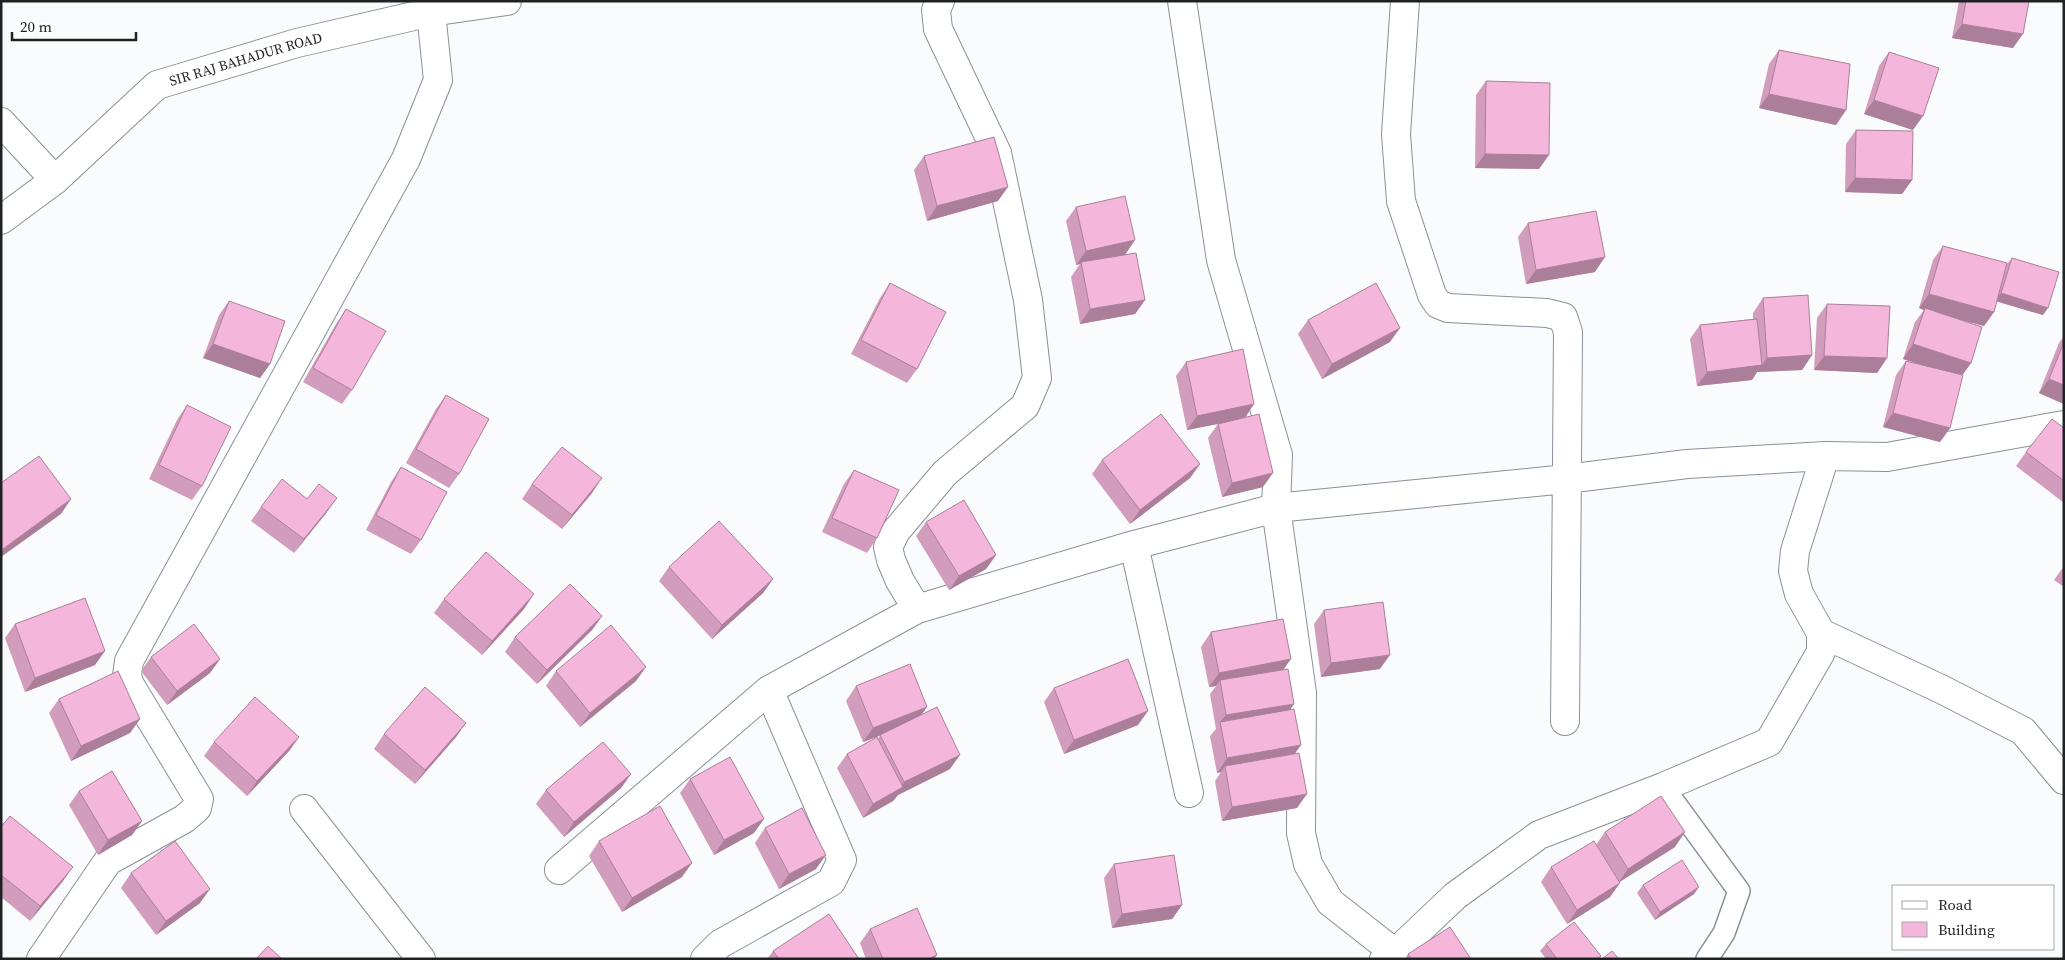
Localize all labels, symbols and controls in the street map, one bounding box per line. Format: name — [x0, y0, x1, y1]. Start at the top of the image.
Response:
scale bar — [12, 10, 136, 42]
text: 20 m — [20, 16, 52, 37]
street label: SIR RAJ BAHADUR ROAD — [167, 27, 324, 91]
legend — [1892, 885, 2055, 950]
text: Road — [1938, 894, 1972, 915]
text: Building — [1938, 919, 1995, 940]

